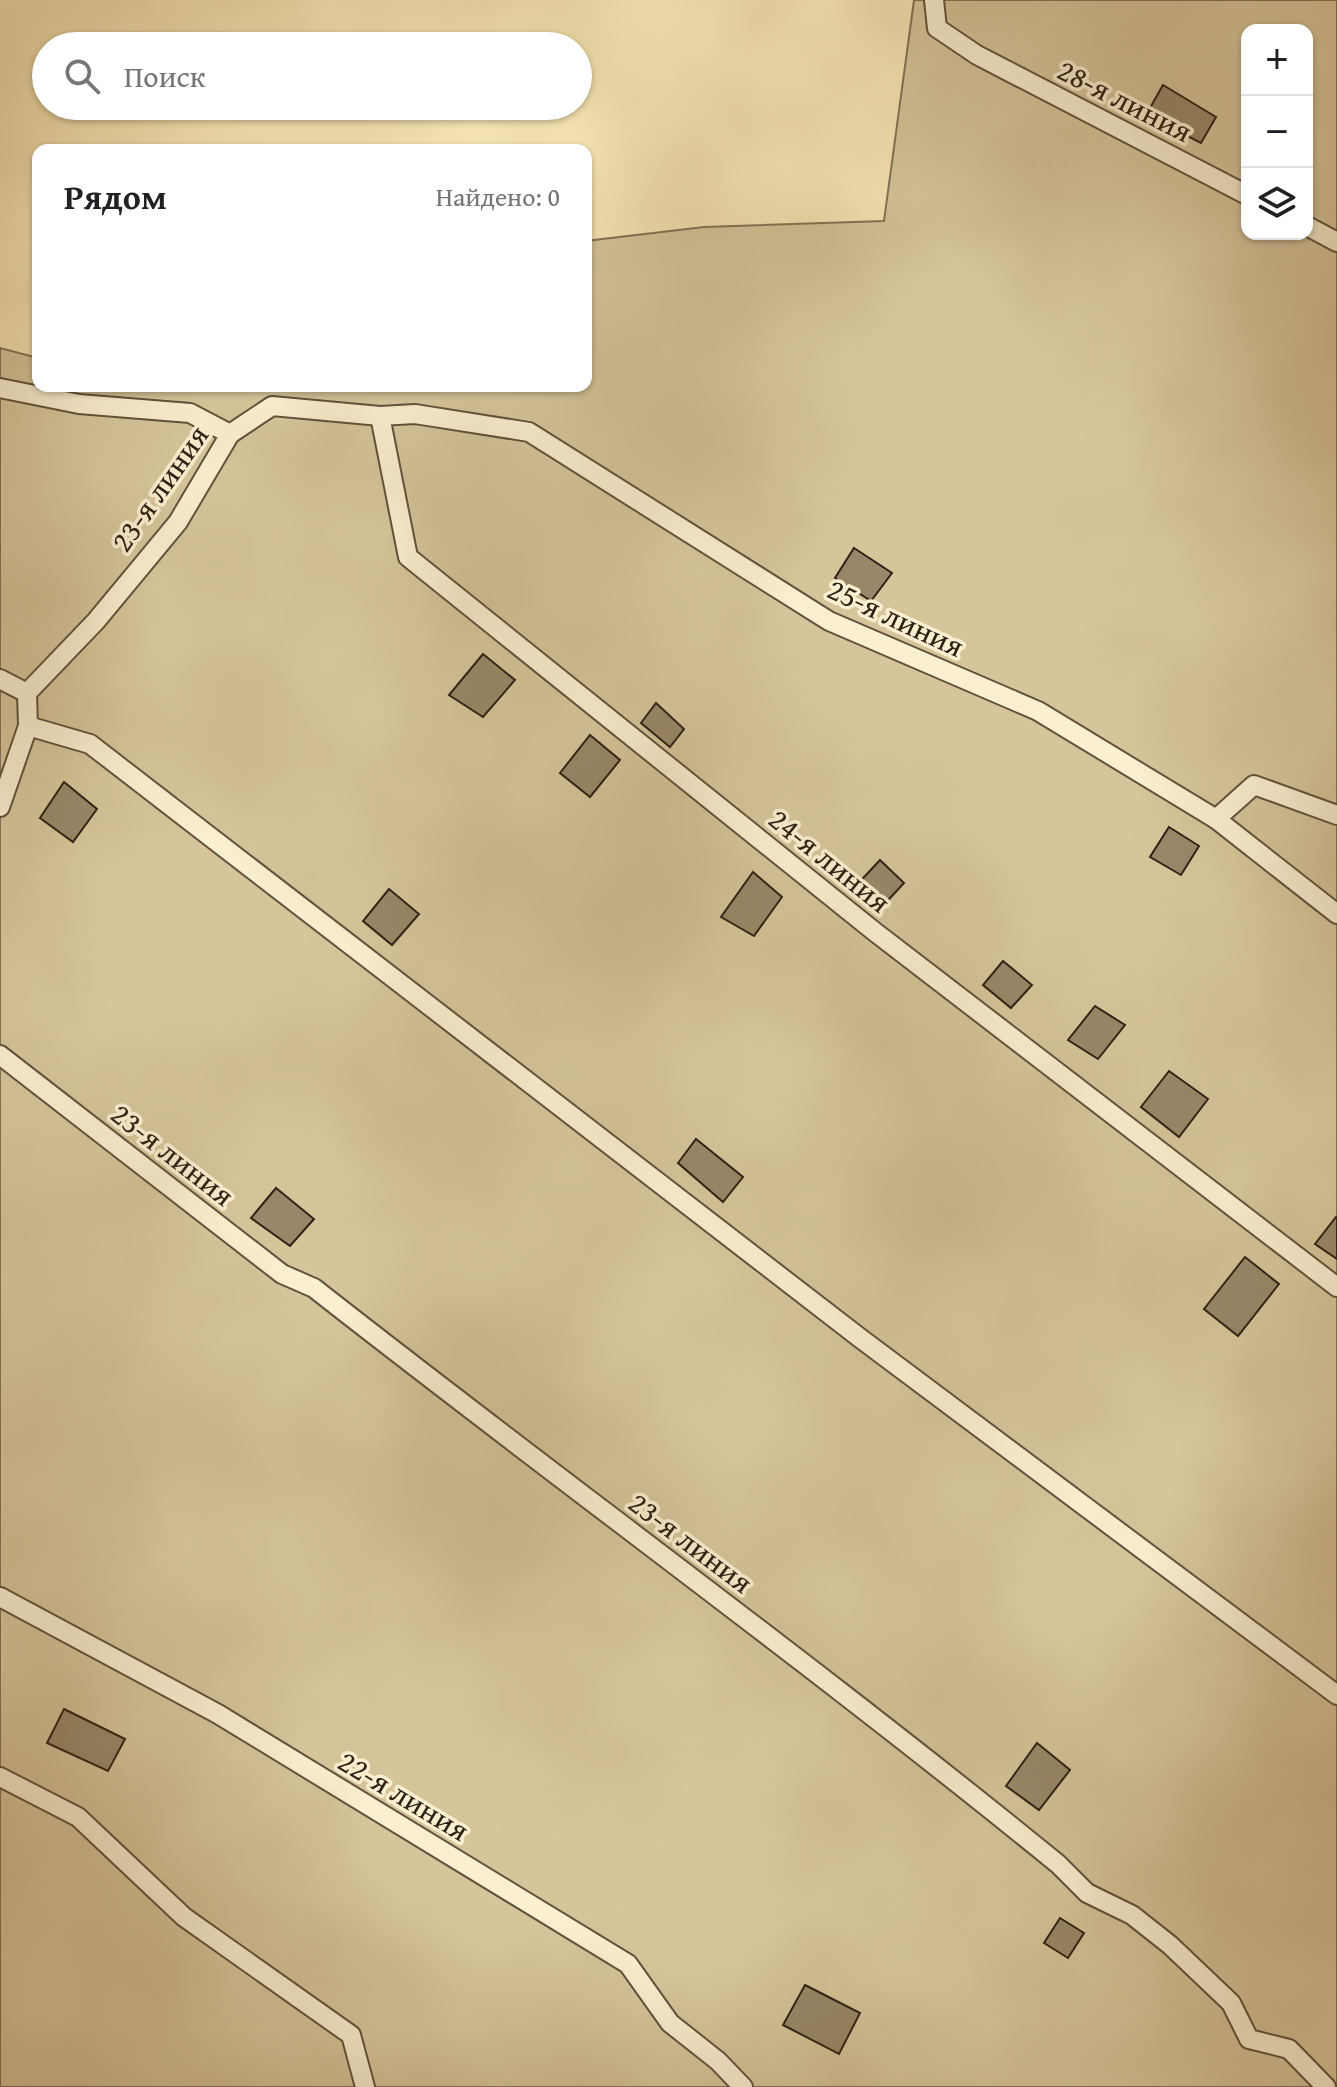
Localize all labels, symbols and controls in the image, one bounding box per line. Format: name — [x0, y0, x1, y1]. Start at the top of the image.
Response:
map controls — [1241, 24, 1313, 240]
button: + — [1241, 24, 1313, 96]
search box — [32, 32, 592, 120]
street label: 28-я линия — [1050, 47, 1200, 153]
icon: search — [60, 54, 104, 98]
text: Поиск — [124, 54, 206, 98]
button: − — [1241, 96, 1313, 168]
button: layers — [1241, 168, 1313, 240]
text: Рядом — [64, 172, 167, 221]
text: Найдено: 0 — [436, 177, 560, 216]
street label: 23-я линия — [99, 416, 219, 560]
street label: 25-я линия — [821, 566, 971, 668]
street label: 24-я линия — [760, 797, 900, 923]
street label: 23-я линия — [102, 1092, 244, 1216]
street label: 23-я линия — [620, 1481, 762, 1603]
street label: 22-я линия — [330, 1739, 478, 1851]

